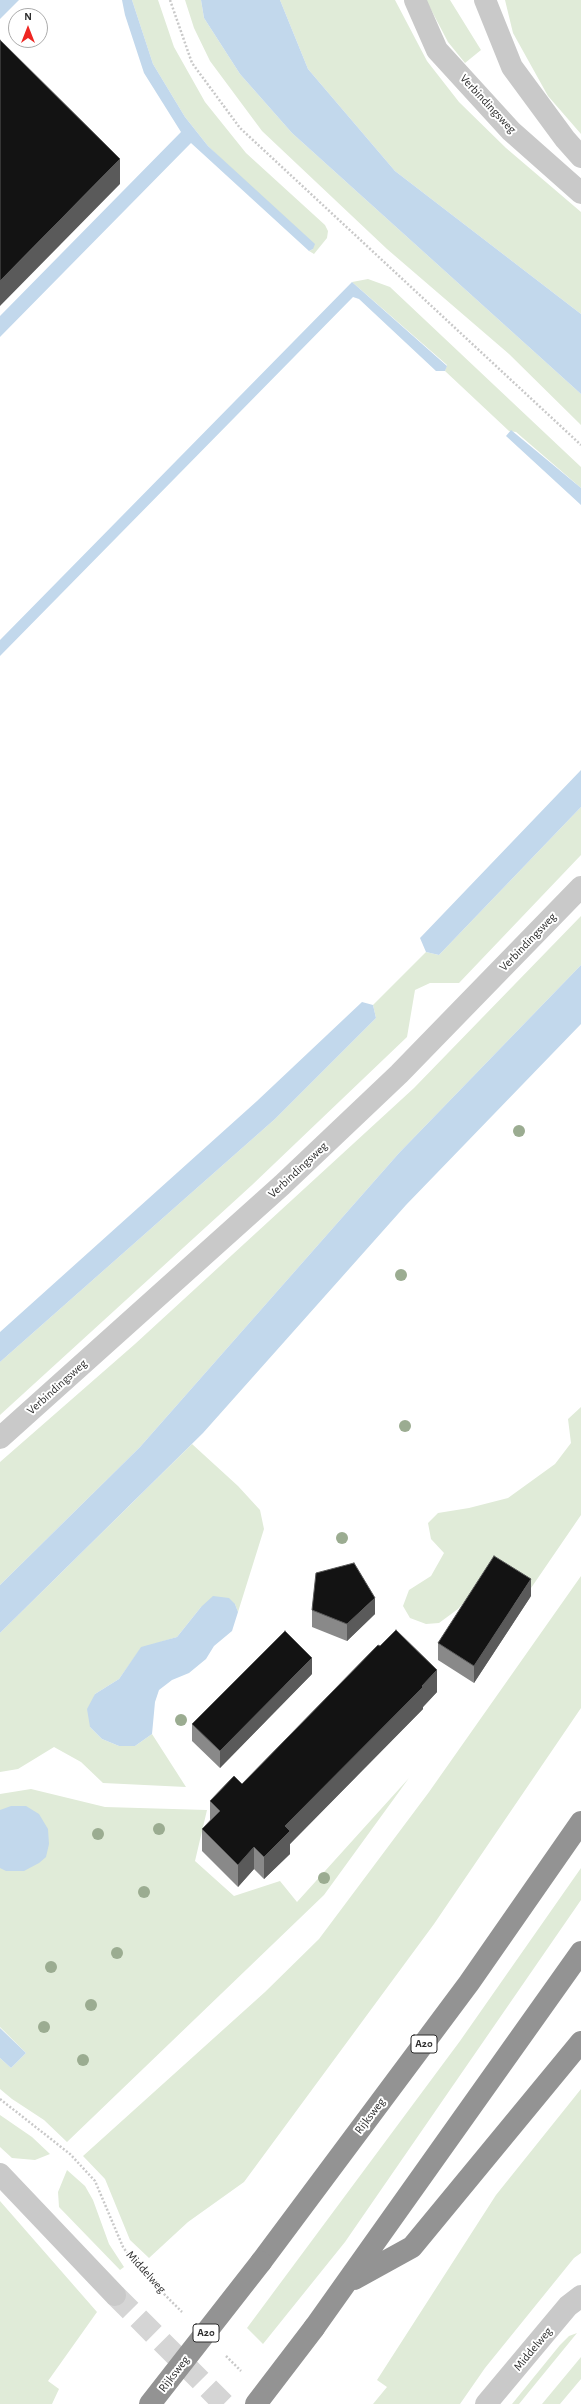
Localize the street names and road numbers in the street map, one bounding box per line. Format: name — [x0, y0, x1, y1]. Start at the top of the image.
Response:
street label: Verbindingsweg — [457, 71, 519, 137]
street label: Verbindingsweg — [497, 910, 559, 974]
street label: Verbindingsweg — [265, 1139, 331, 1201]
street label: Verbindingsweg — [24, 1356, 90, 1418]
road number: A20 — [411, 2035, 437, 2053]
street label: Rijksweg — [352, 2095, 388, 2137]
street label: Middelweg — [123, 2248, 169, 2296]
road number: A20 — [193, 2324, 219, 2342]
street label: Middelweg — [511, 2324, 555, 2374]
street label: Rijksweg — [155, 2353, 193, 2395]

